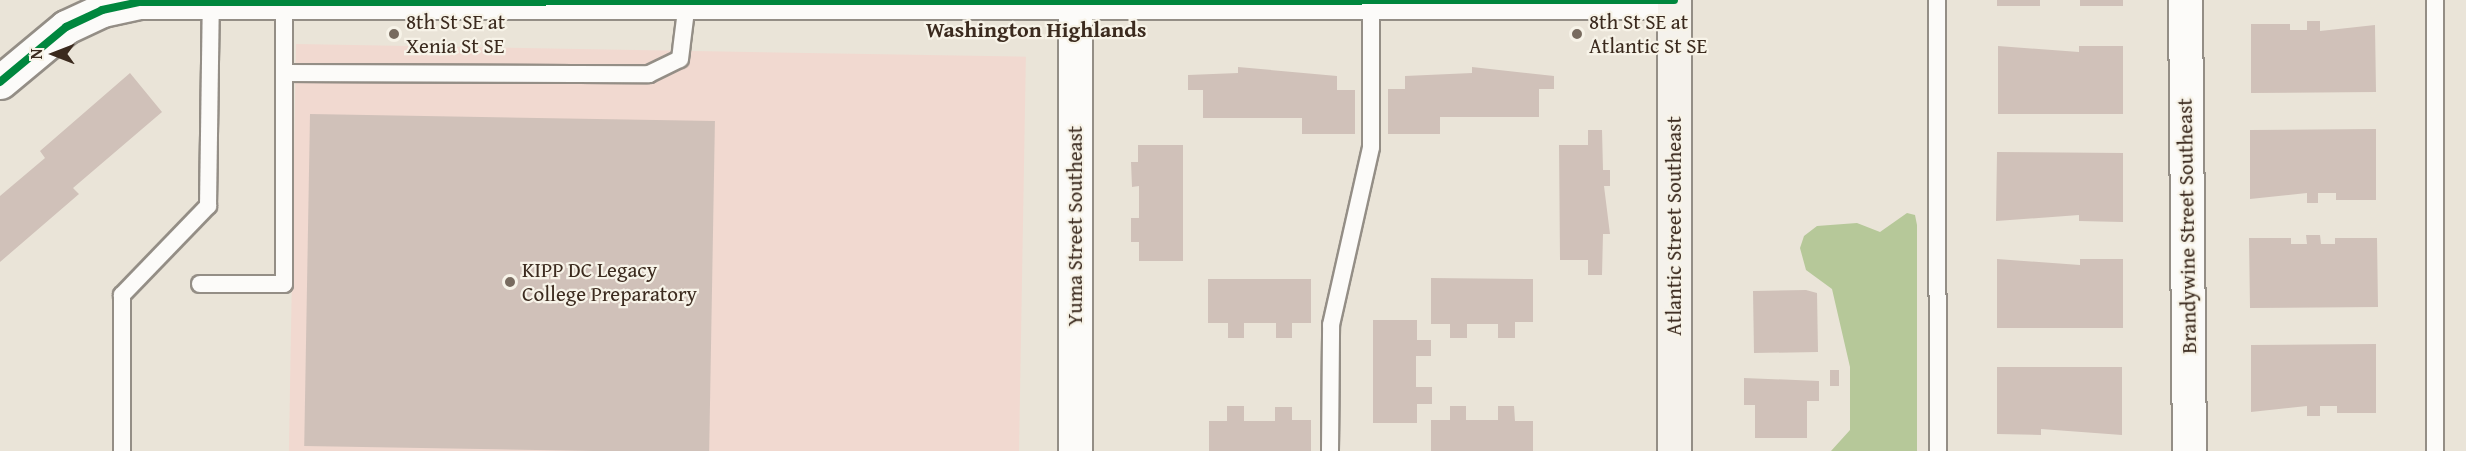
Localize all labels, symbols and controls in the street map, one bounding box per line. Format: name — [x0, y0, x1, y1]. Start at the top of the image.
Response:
place label: 8th St SE at Xenia St SE — [406, 9, 505, 59]
place label: 8th St SE at Atlantic St SE — [1589, 9, 1707, 59]
district label: Washington Highlands — [926, 17, 1146, 43]
north arrow — [24, 24, 84, 84]
marker: 8th St SE at Xenia St SE — [387, 27, 401, 41]
marker: 8th St SE at Atlantic St SE — [1570, 27, 1584, 41]
text: N — [24, 49, 48, 59]
street label: Brandywine Street Southeast — [2172, 98, 2202, 354]
street label: Atlantic Street Southeast — [1661, 116, 1687, 336]
street label: Yuma Street Southeast — [1062, 126, 1088, 326]
place label: KIPP DC Legacy College Preparatory — [522, 257, 697, 307]
marker: KIPP DC Legacy College Preparatory — [503, 275, 517, 289]

